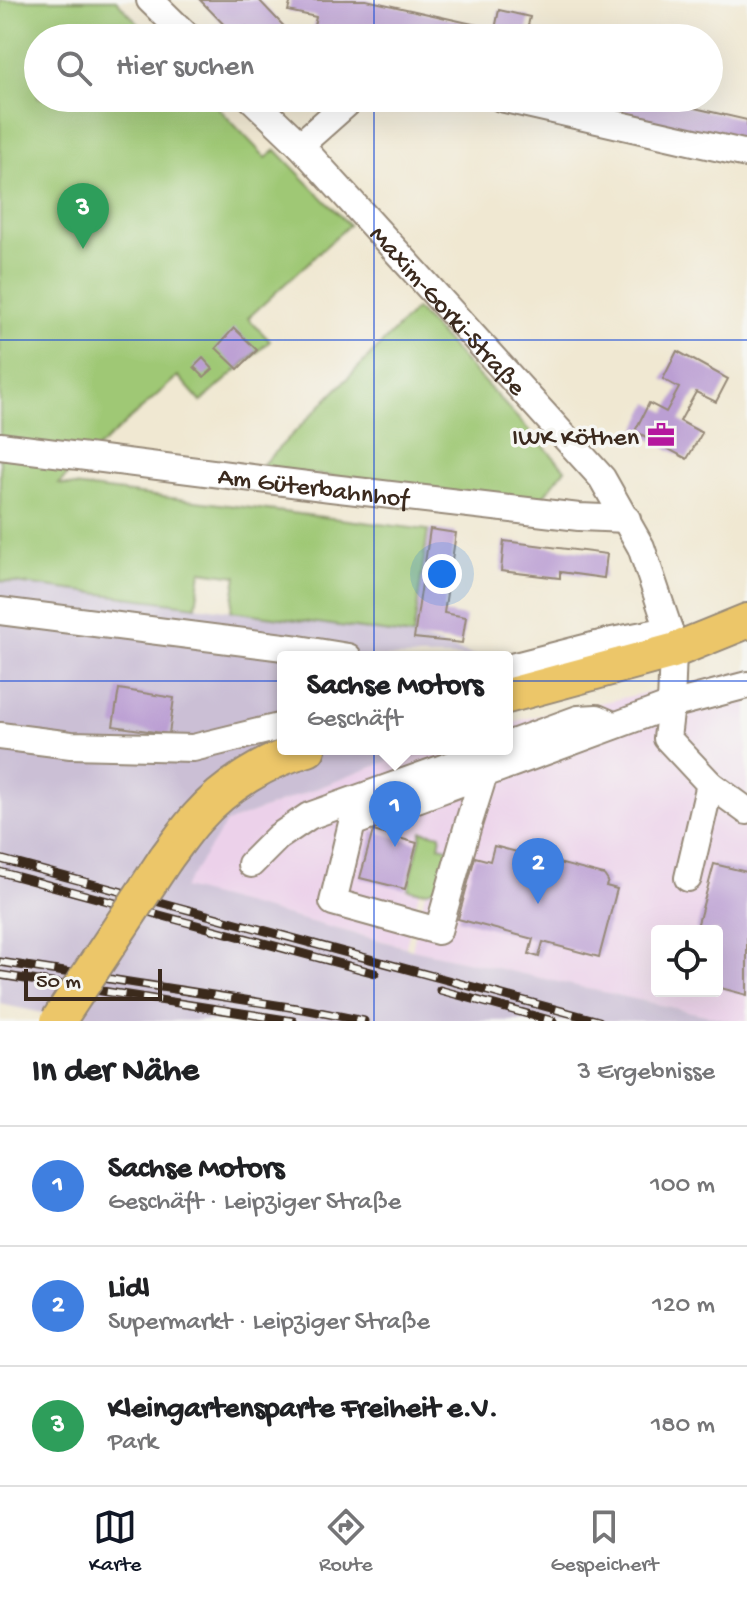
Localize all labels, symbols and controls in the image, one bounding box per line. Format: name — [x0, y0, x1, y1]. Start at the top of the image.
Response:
search box — [24, 24, 723, 112]
icon: search — [52, 46, 96, 90]
text: Hier suchen — [116, 51, 254, 86]
pin: 3 — [57, 183, 109, 249]
street label: Maxim-Gorki-Straße — [361, 221, 531, 404]
office icon: IWK Köthen — [646, 420, 676, 450]
place label: IWK Köthen — [512, 424, 640, 455]
street label: Am Güterbahnhof — [216, 463, 412, 517]
your location — [422, 554, 462, 594]
popup — [277, 651, 513, 755]
text: Sachse Motors — [307, 670, 483, 705]
text: Geschäft — [307, 705, 402, 736]
pin: 1 — [369, 781, 421, 847]
pin: 2 — [512, 838, 564, 904]
map controls — [651, 925, 723, 997]
button: locate — [651, 925, 723, 997]
scale bar — [24, 965, 162, 1001]
text: 50 m — [36, 970, 81, 996]
text: In der Nähe — [32, 1053, 199, 1093]
text: 3 Ergebnisse — [577, 1058, 715, 1089]
text: Sachse Motors — [108, 1153, 284, 1188]
text: 1 — [53, 1171, 63, 1202]
text: 100 m — [650, 1171, 715, 1202]
text: Geschäft · Leipziger Straße — [108, 1188, 401, 1219]
text: Lidl — [108, 1273, 150, 1308]
text: 2 — [52, 1291, 64, 1322]
text: 120 m — [652, 1291, 715, 1322]
text: Supermarkt · Leipziger Straße — [108, 1308, 430, 1339]
text: Kleingartensparte Freiheit e.V. — [108, 1393, 498, 1428]
text: 3 — [51, 1411, 65, 1442]
text: 180 m — [651, 1411, 715, 1442]
text: Park — [108, 1428, 158, 1459]
tab: Karte — [89, 1505, 141, 1579]
tab: Route — [319, 1505, 373, 1579]
tab: Gespeichert — [550, 1505, 658, 1579]

